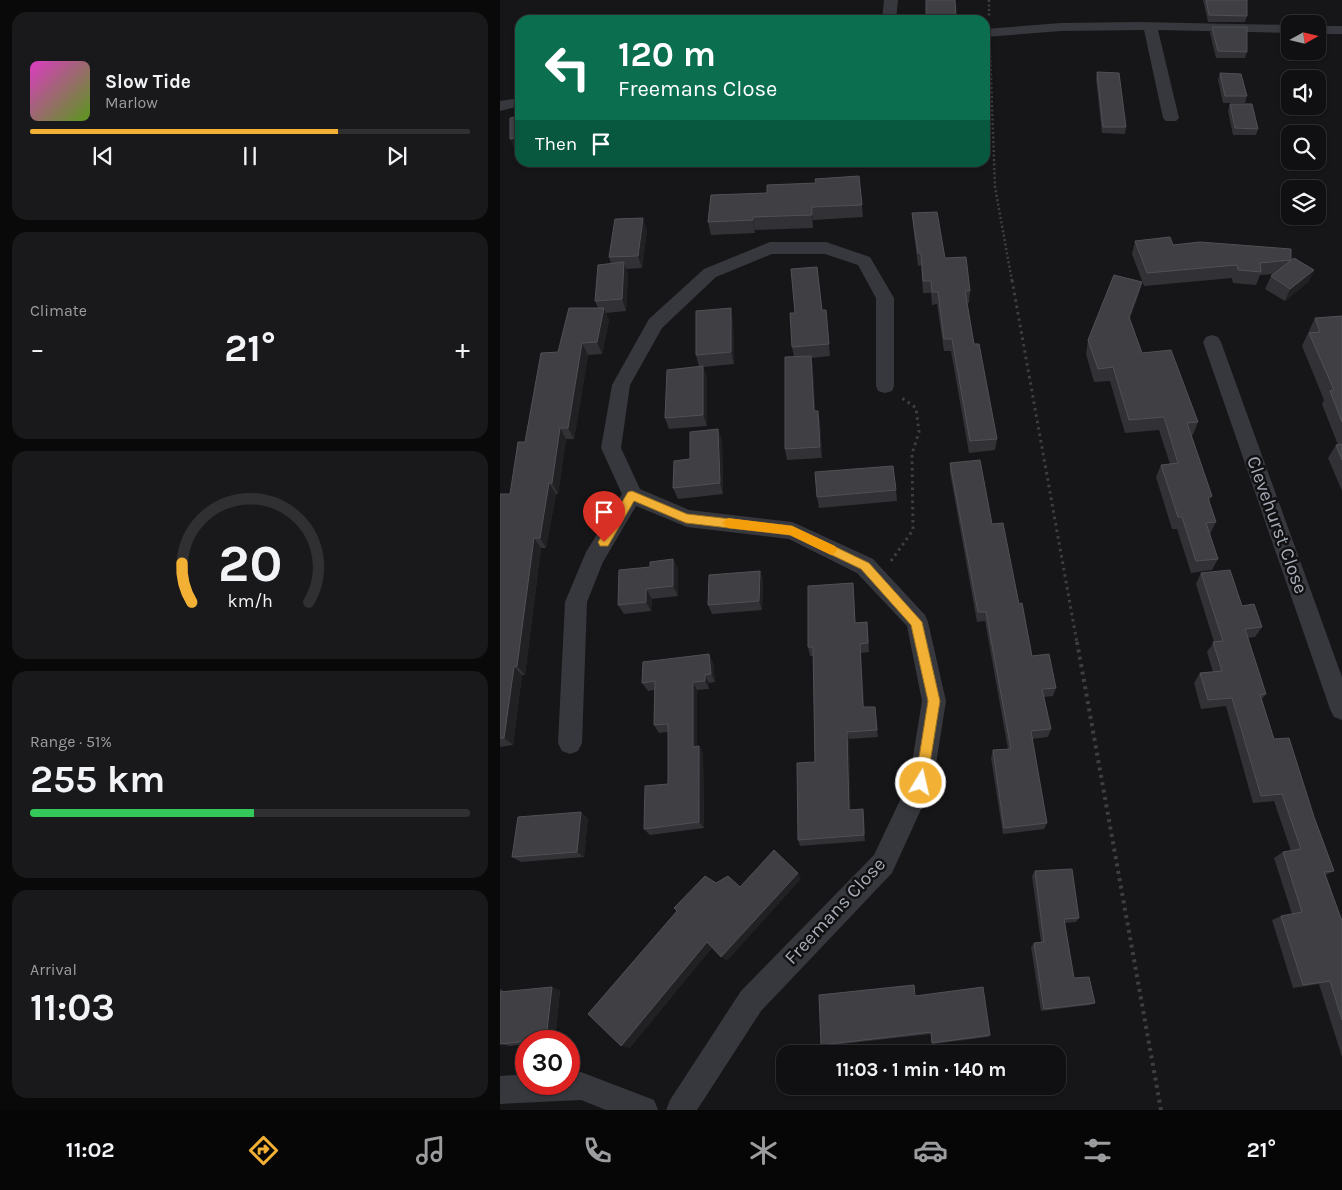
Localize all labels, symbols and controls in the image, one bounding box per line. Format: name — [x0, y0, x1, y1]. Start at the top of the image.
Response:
north arrow — [1281, 15, 1326, 60]
map controls — [1281, 15, 1326, 225]
text: 120 m — [618, 34, 716, 75]
icon: left — [535, 35, 600, 100]
button: sound — [1281, 70, 1326, 115]
text: Slow Tide — [105, 71, 191, 93]
text: Freemans Close — [618, 76, 777, 102]
text: Marlow — [105, 93, 158, 112]
button: search — [1281, 125, 1326, 170]
icon: arrive — [587, 130, 615, 158]
text: Then — [535, 133, 577, 155]
icon: previous — [89, 142, 117, 170]
icon: pause — [236, 142, 264, 170]
icon: next — [383, 142, 411, 170]
button: layers — [1281, 180, 1326, 225]
text: Climate — [30, 301, 87, 320]
text: 21° — [224, 326, 276, 371]
text: − — [30, 332, 45, 365]
text: + — [455, 332, 470, 365]
street label: Clevehurst Close — [1242, 453, 1312, 597]
pin — [583, 491, 625, 542]
icon: arrive — [590, 498, 618, 526]
text: 20 — [218, 533, 282, 594]
text: km/h — [227, 591, 273, 612]
text: Range · 51% — [30, 732, 112, 751]
position arrow — [894, 756, 946, 808]
text: 255 km — [30, 757, 165, 802]
street label: Freemans Close — [780, 853, 890, 969]
text: Arrival — [30, 960, 77, 979]
text: 11:03 — [30, 985, 115, 1030]
speed limit sign: 30 — [515, 1030, 580, 1095]
text: 11:03 · 1 min · 140 m — [836, 1059, 1006, 1081]
icon: directions — [246, 1133, 281, 1168]
icon: music — [413, 1133, 448, 1168]
icon: phone — [580, 1133, 615, 1168]
icon: climate — [746, 1133, 781, 1168]
icon: car — [913, 1133, 948, 1168]
icon: filters — [1080, 1133, 1115, 1168]
text: 11:02 — [66, 1137, 115, 1163]
text: 21° — [1246, 1137, 1276, 1163]

